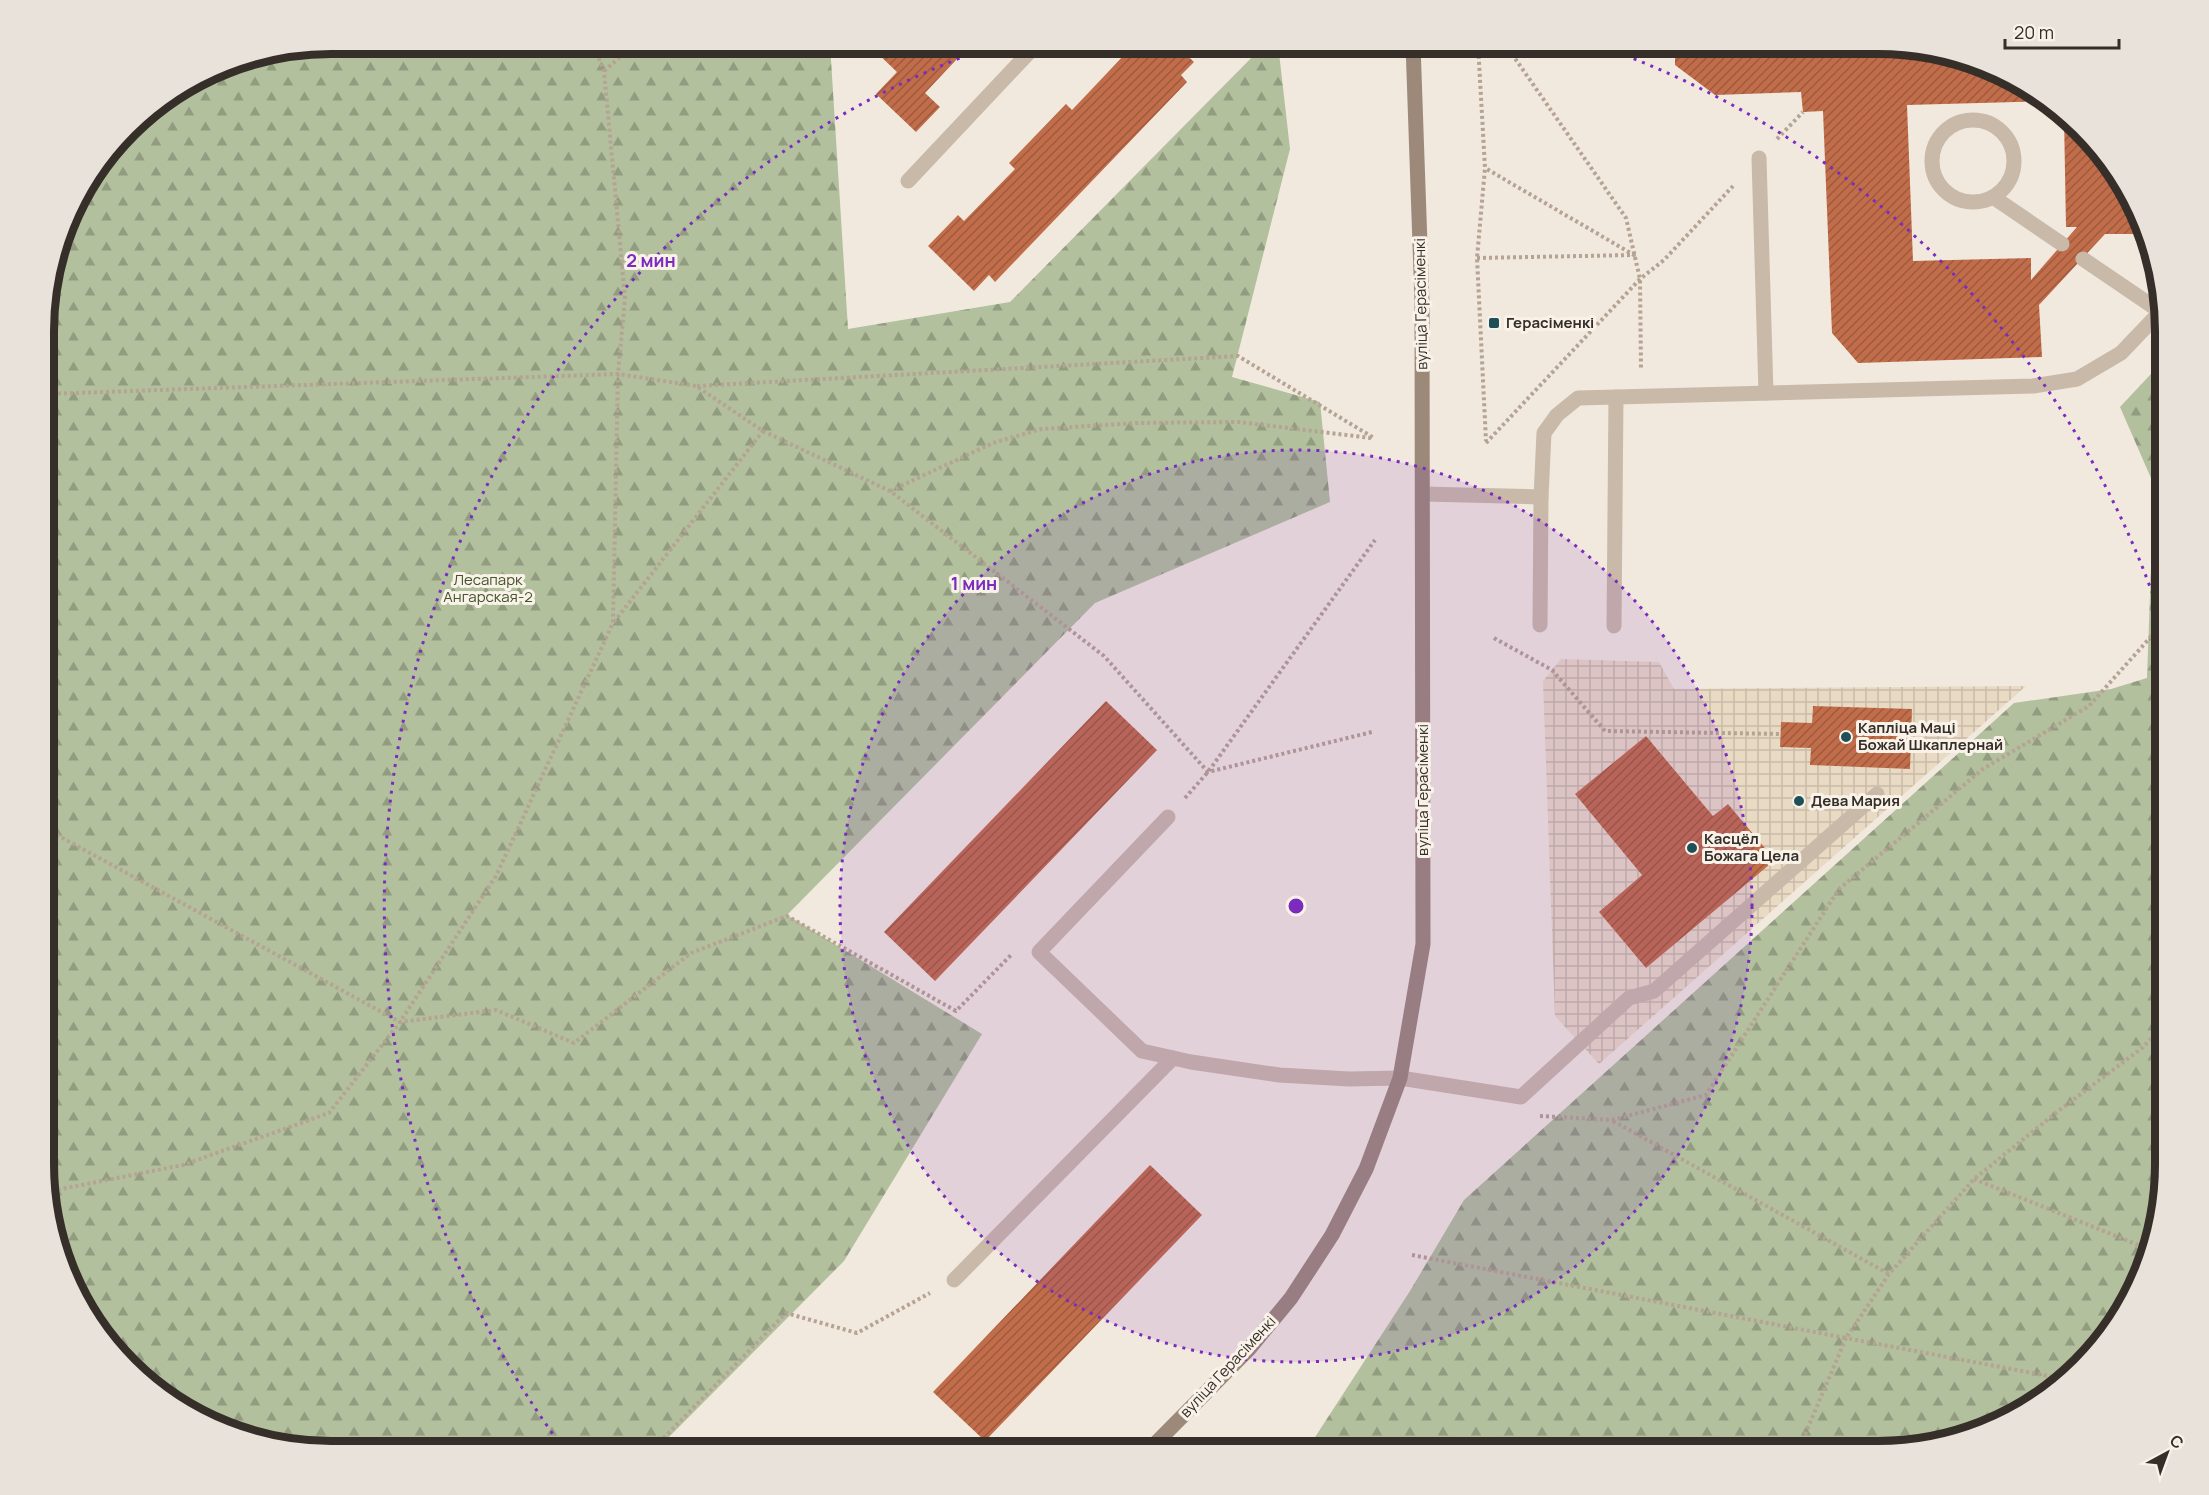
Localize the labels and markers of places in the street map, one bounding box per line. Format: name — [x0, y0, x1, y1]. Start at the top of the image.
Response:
place label: Герасіменкі — [1506, 312, 1594, 333]
marker: Герасіменкі — [1487, 316, 1501, 330]
place label: Капліца Маці Божай Шкаплернай — [1858, 717, 2003, 755]
marker: Капліца Маці Божай Шкаплернай — [1839, 730, 1853, 744]
place label: Дева Мария — [1811, 790, 1900, 811]
marker: Дева Мария — [1792, 794, 1806, 808]
place label: Касцёл Божага Цела — [1704, 828, 1799, 866]
marker: Касцёл Божага Цела — [1685, 841, 1699, 855]
centre of rings — [1286, 896, 1306, 916]

